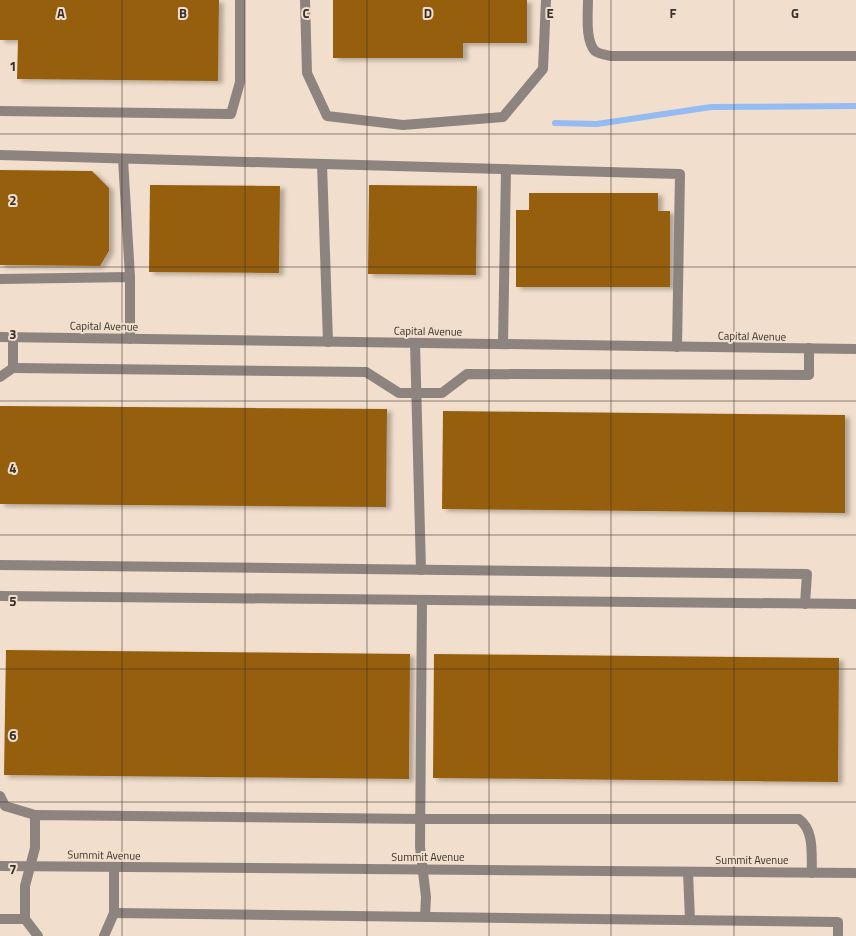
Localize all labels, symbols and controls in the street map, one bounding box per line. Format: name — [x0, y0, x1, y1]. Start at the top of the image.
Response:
text: A — [57, 3, 65, 23]
text: B — [179, 3, 187, 23]
text: C — [302, 3, 310, 23]
text: D — [424, 3, 432, 23]
text: E — [546, 3, 554, 23]
text: F — [670, 3, 677, 23]
text: G — [791, 3, 799, 23]
text: 1 — [9, 56, 17, 76]
text: 2 — [9, 190, 17, 210]
street label: Capital Avenue — [70, 317, 139, 335]
street label: Capital Avenue — [394, 322, 463, 340]
text: 3 — [9, 324, 17, 344]
street label: Capital Avenue — [718, 327, 787, 345]
text: 4 — [9, 458, 17, 478]
text: 5 — [9, 591, 17, 611]
text: 6 — [9, 725, 17, 745]
street label: Summit Avenue — [67, 846, 141, 864]
street label: Summit Avenue — [391, 849, 465, 865]
street label: Summit Avenue — [715, 852, 789, 868]
text: 7 — [9, 859, 17, 879]

